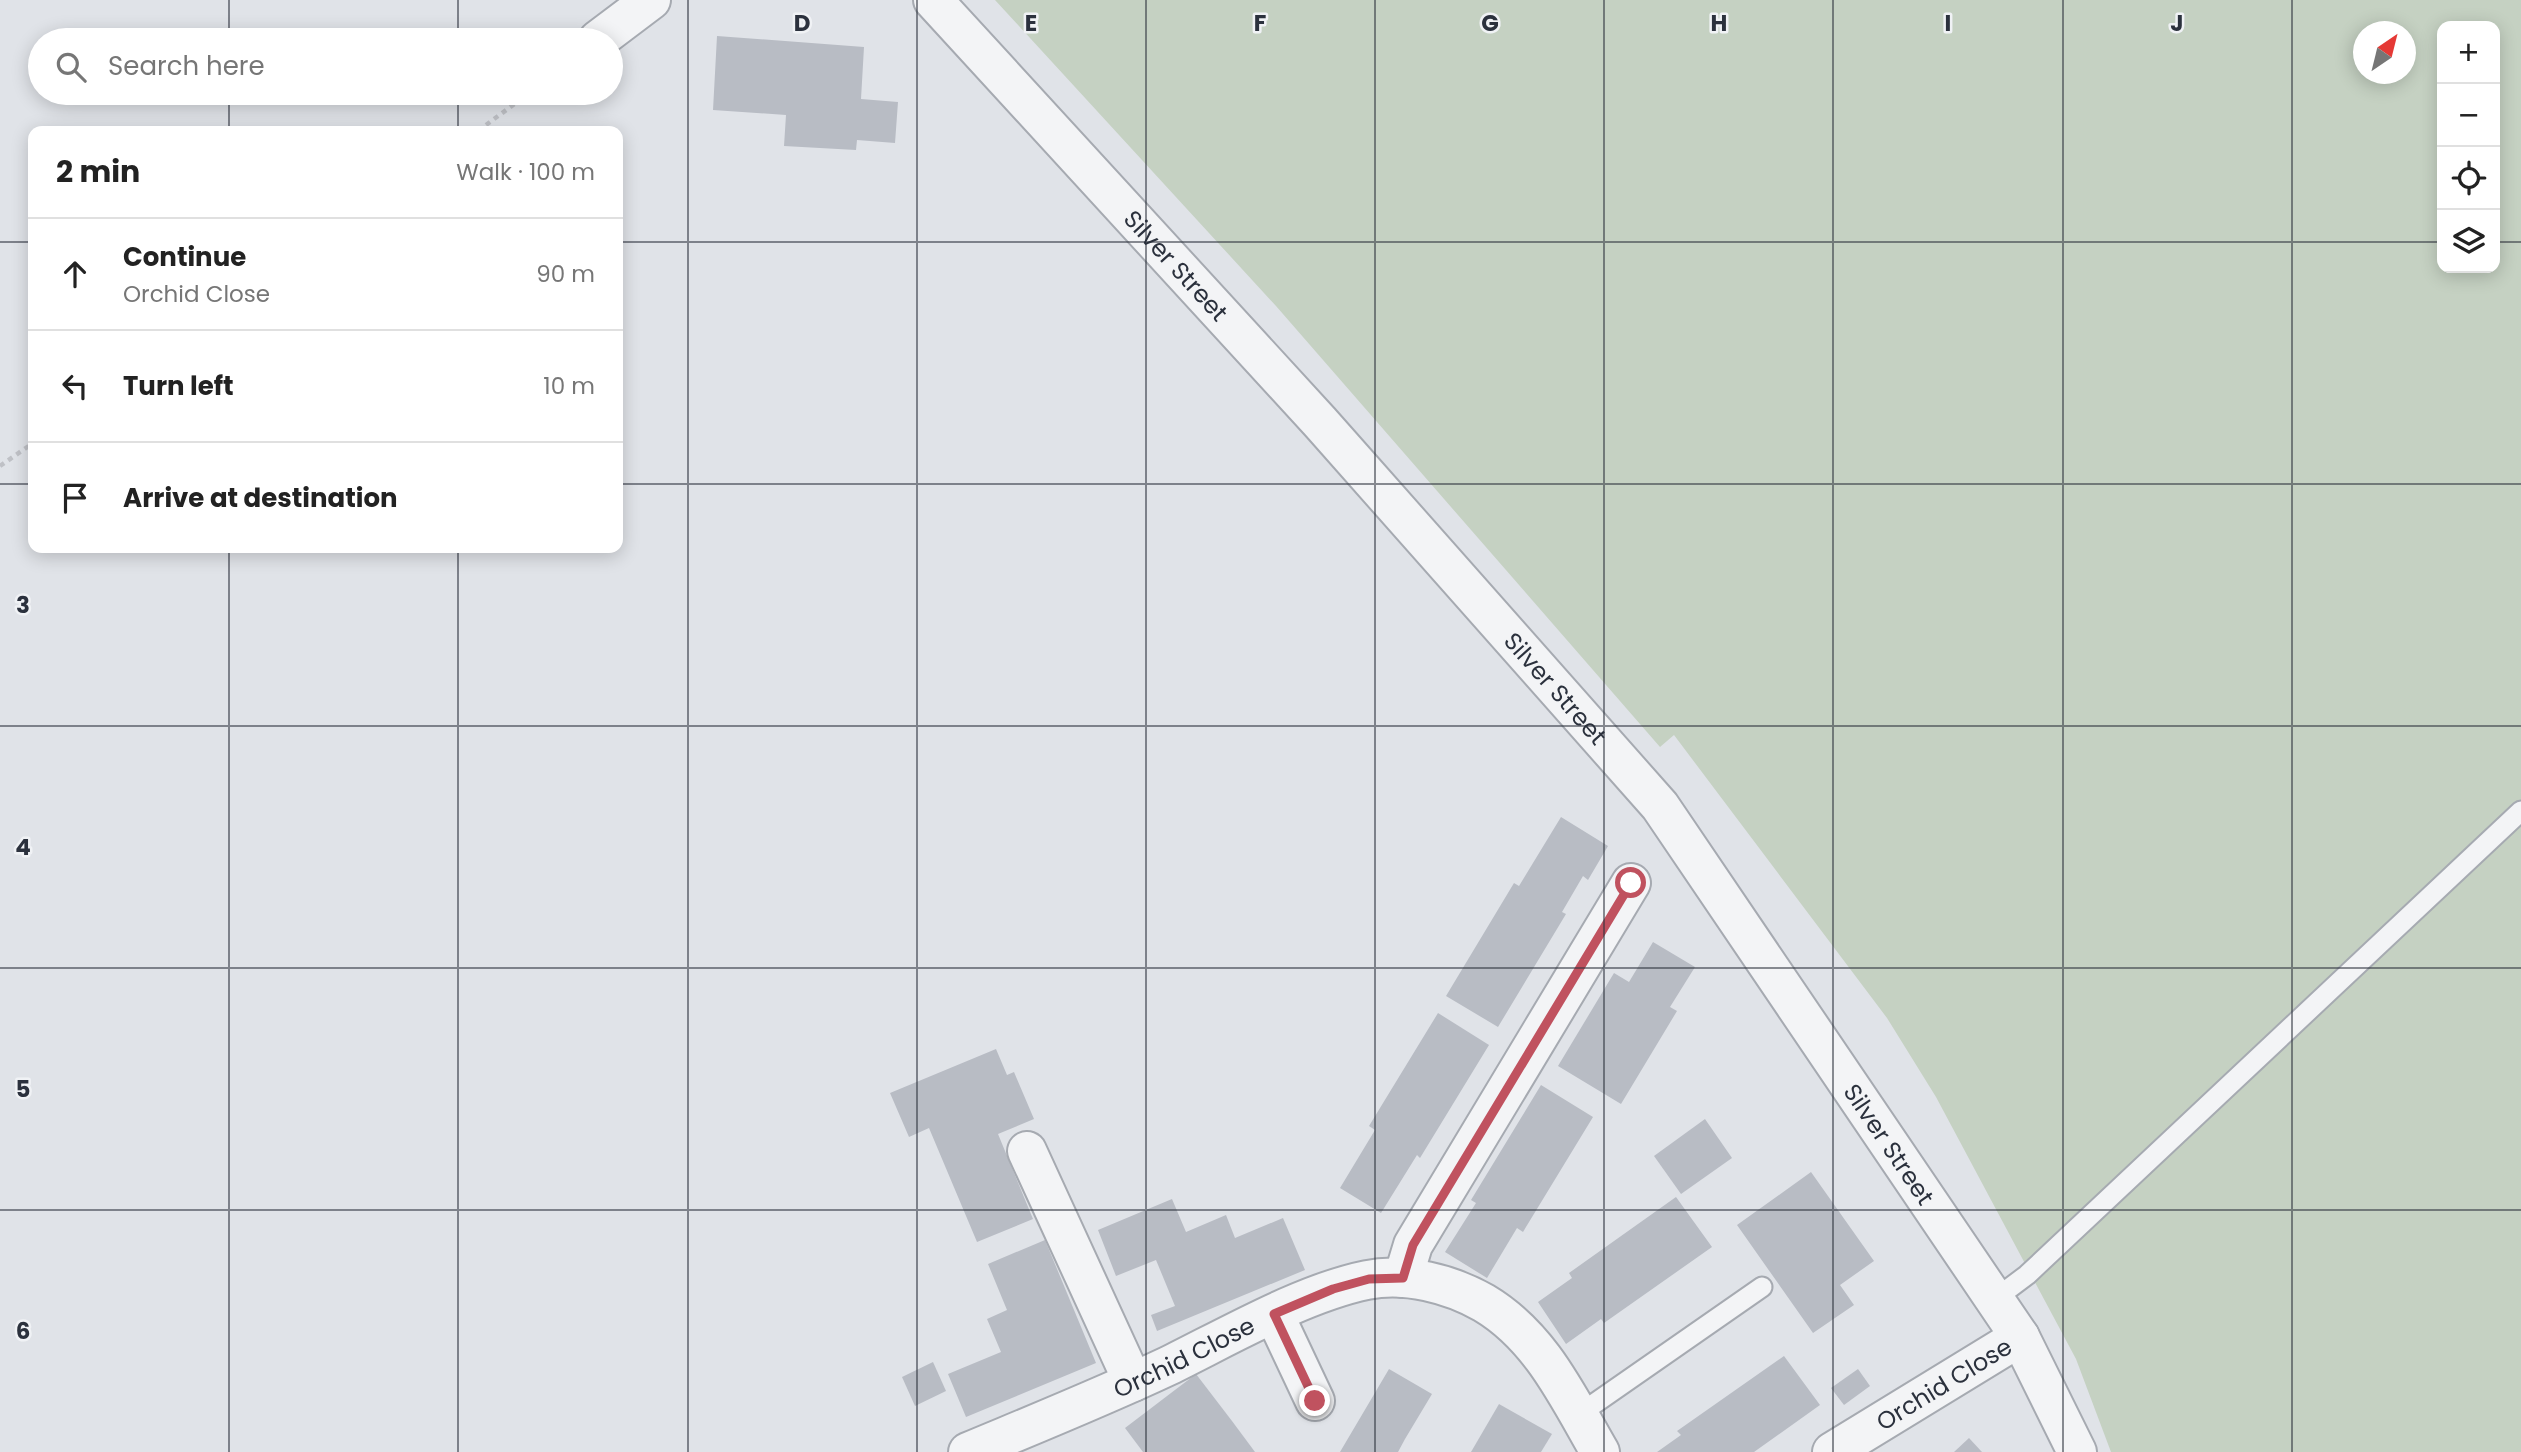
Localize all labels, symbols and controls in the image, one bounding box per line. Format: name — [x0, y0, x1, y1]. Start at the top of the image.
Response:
text: D — [794, 7, 810, 39]
text: E — [1025, 7, 1037, 39]
text: F — [1254, 7, 1266, 39]
text: G — [1481, 7, 1499, 39]
text: H — [1711, 7, 1727, 39]
text: I — [1945, 7, 1951, 39]
text: J — [2170, 7, 2184, 39]
north arrow — [2353, 21, 2416, 84]
map controls — [2437, 21, 2500, 273]
button: + — [2437, 21, 2500, 84]
search box — [28, 28, 623, 105]
icon: search — [52, 48, 90, 86]
text: Search here — [108, 48, 265, 84]
button: − — [2437, 84, 2500, 147]
button: locate — [2437, 147, 2500, 210]
text: 2 min — [56, 150, 140, 193]
text: Walk · 100 m — [456, 156, 595, 188]
street label: Silver Street — [1117, 203, 1236, 328]
button: layers — [2437, 210, 2500, 273]
text: Continue — [123, 239, 246, 275]
icon: ahead — [56, 255, 94, 293]
text: 90 m — [536, 258, 595, 290]
text: Orchid Close — [123, 278, 270, 310]
icon: left — [56, 367, 94, 405]
text: Turn left — [123, 368, 234, 404]
text: 10 m — [543, 370, 595, 402]
icon: arrive — [56, 479, 94, 517]
text: Arrive at destination — [123, 480, 398, 516]
text: 3 — [16, 589, 30, 621]
street label: Silver Street — [1497, 625, 1614, 751]
text: 4 — [15, 831, 31, 863]
route start — [1615, 867, 1646, 898]
text: 5 — [16, 1073, 30, 1105]
street label: Silver Street — [1836, 1077, 1942, 1211]
street label: Orchid Close — [1108, 1308, 1260, 1405]
text: 6 — [16, 1315, 30, 1347]
street label: Orchid Close — [1870, 1329, 2018, 1438]
route end — [1299, 1385, 1330, 1416]

